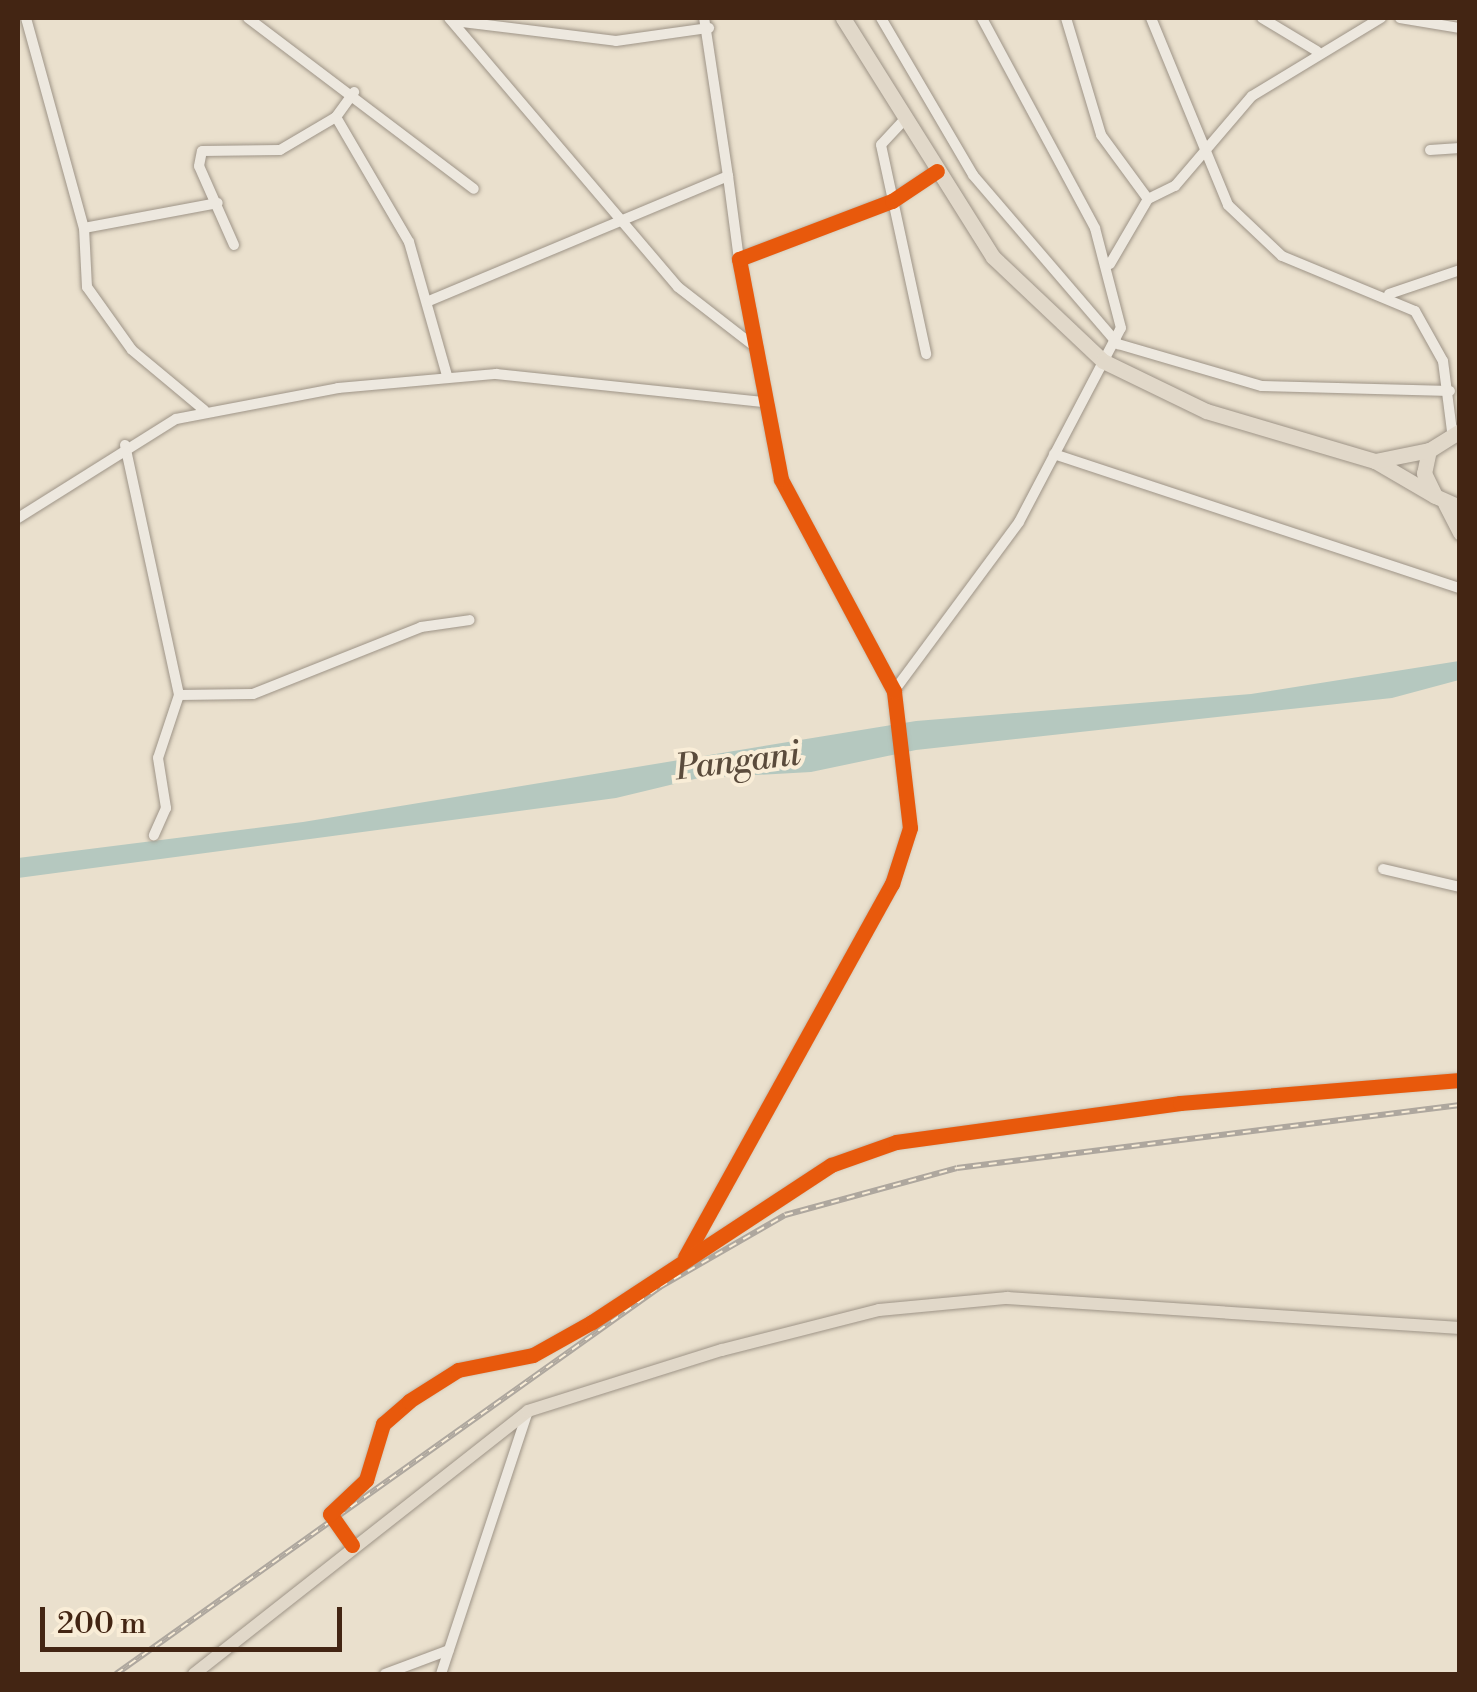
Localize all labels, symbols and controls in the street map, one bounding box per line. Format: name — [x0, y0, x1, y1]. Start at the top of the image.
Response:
water label: Pangani — [673, 733, 803, 791]
scale bar — [45, 1587, 348, 1649]
text: 200 m — [57, 1605, 146, 1643]

